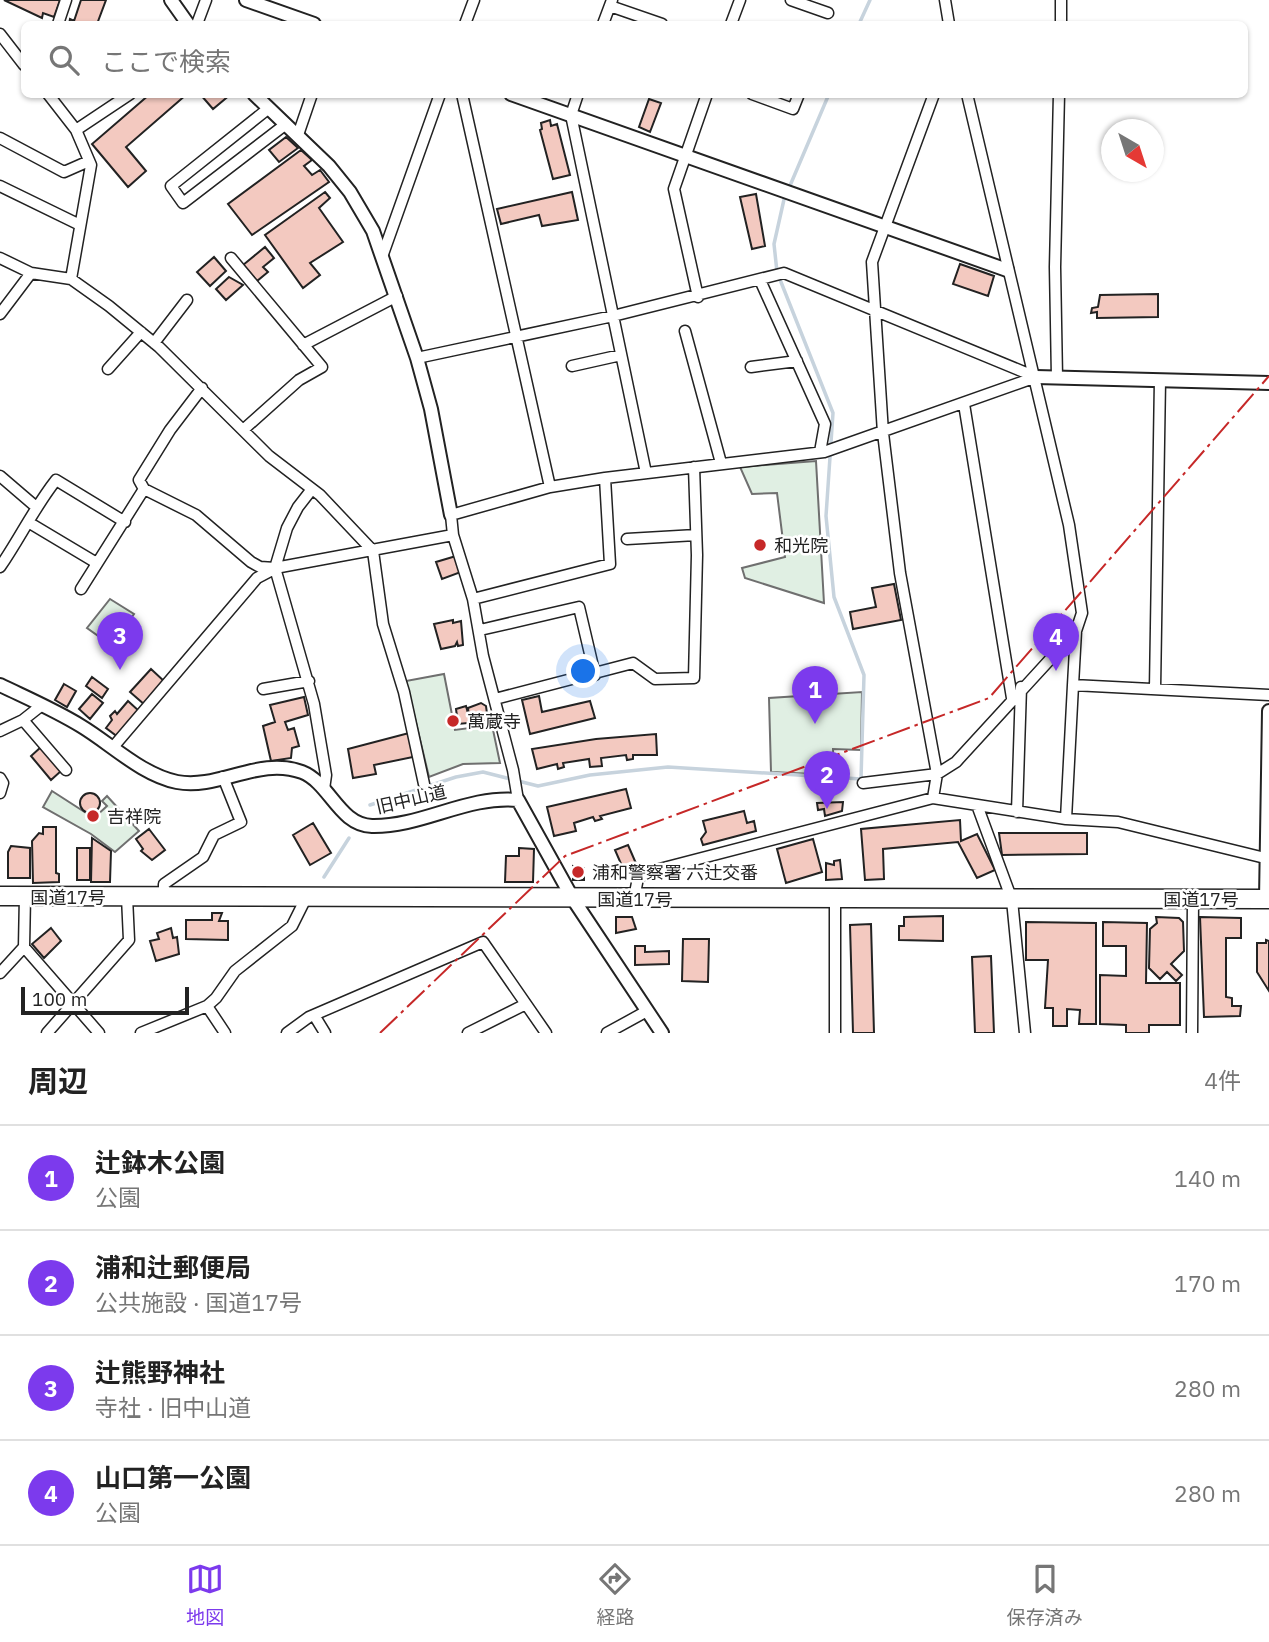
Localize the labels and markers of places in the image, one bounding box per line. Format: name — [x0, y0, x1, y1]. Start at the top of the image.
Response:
place label: 和光院 — [774, 534, 828, 557]
marker: 和光院 — [752, 537, 768, 553]
pin: 3 — [97, 612, 143, 670]
pin: 4 — [1033, 613, 1079, 671]
pin: 1 — [792, 666, 838, 724]
place label: 萬蔵寺 — [467, 710, 521, 733]
marker: 萬蔵寺 — [445, 713, 461, 729]
pin: 2 — [804, 751, 850, 809]
place label: 吉祥院 — [107, 805, 161, 828]
marker: 吉祥院 — [85, 808, 101, 824]
place label: 浦和警察署 六辻交番 — [592, 861, 758, 884]
marker: 浦和警察署 六辻交番 — [570, 864, 586, 880]

